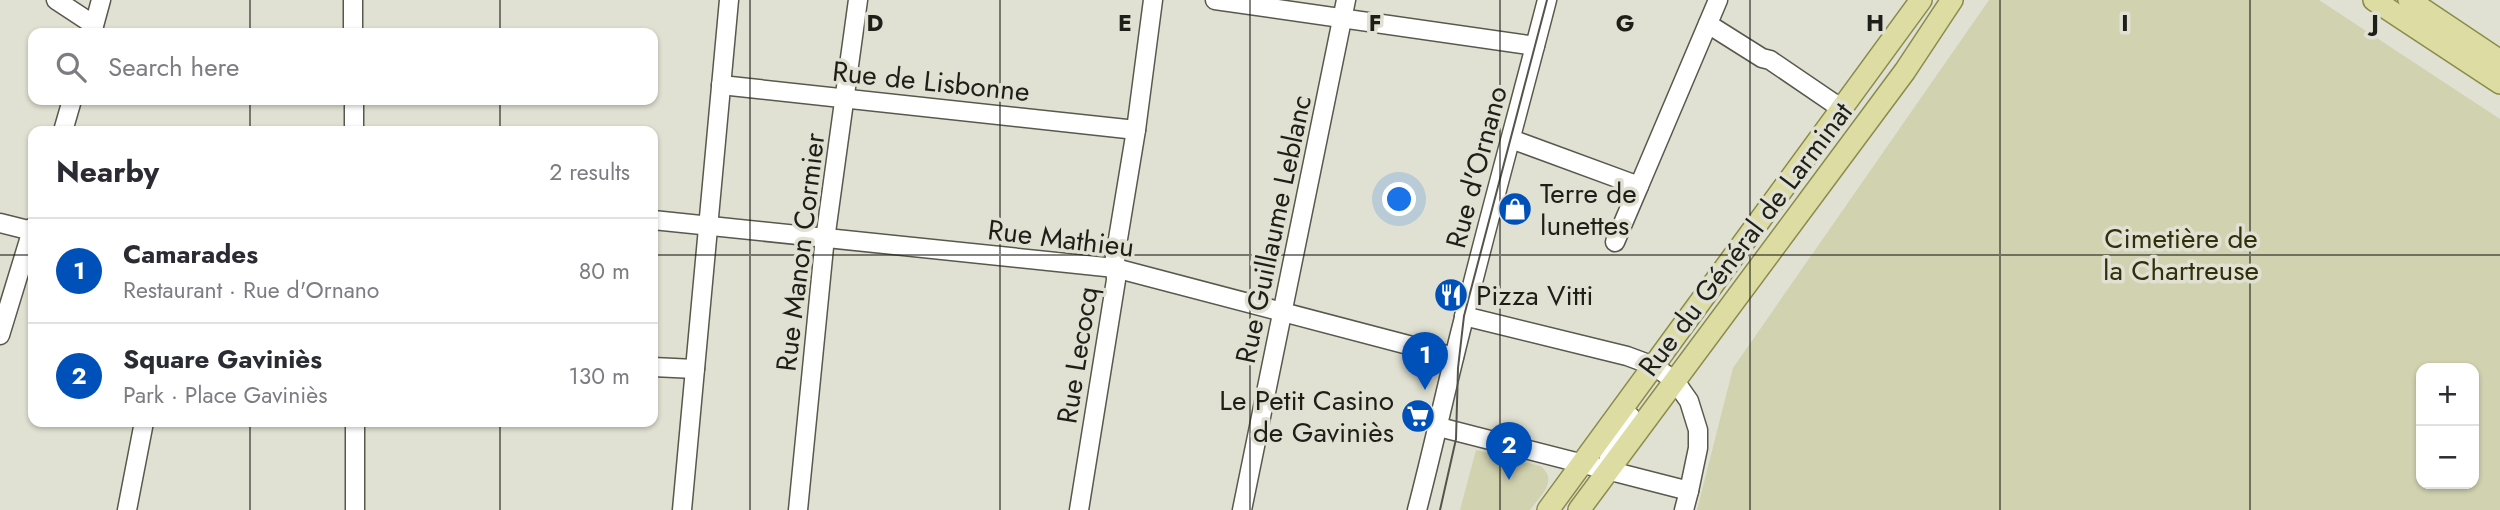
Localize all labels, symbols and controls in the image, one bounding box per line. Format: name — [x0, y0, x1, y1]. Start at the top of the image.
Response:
text: D — [867, 6, 884, 40]
text: E — [1118, 6, 1132, 40]
text: F — [1369, 6, 1381, 40]
text: G — [1616, 6, 1634, 40]
text: H — [1866, 6, 1884, 40]
text: I — [2121, 6, 2129, 40]
text: J — [2367, 6, 2379, 40]
search box — [28, 28, 658, 105]
icon: search — [52, 48, 90, 86]
text: Search here — [108, 48, 240, 86]
street label: Rue de Lisbonne — [830, 51, 1032, 112]
street label: Rue d'Ornano — [1435, 82, 1518, 253]
street label: Rue Guillaume Leblanc — [1225, 91, 1322, 367]
street label: Rue du Général de Larminat — [1629, 93, 1862, 385]
street label: Rue Manon Cormier — [766, 130, 835, 373]
text: Nearby — [56, 150, 159, 193]
text: 2 results — [549, 155, 630, 189]
place label: Terre de lunettes — [1540, 173, 1637, 246]
your location — [1382, 182, 1416, 216]
shop icon: Terre de lunettes — [1496, 190, 1534, 228]
street label: Rue Mathieu — [985, 209, 1136, 268]
park label: Cimetière de la Chartreuse — [2103, 218, 2259, 291]
text: Camarades — [123, 235, 258, 273]
text: 1 — [73, 254, 85, 288]
text: 80 m — [579, 254, 630, 288]
text: Restaurant · Rue d'Ornano — [123, 273, 379, 307]
place label: Pizza Vitti — [1476, 275, 1594, 316]
restaurant icon: Pizza Vitti — [1432, 276, 1470, 314]
street label: Rue Lecocq — [1046, 284, 1109, 427]
pin: 1 — [1402, 332, 1448, 390]
text: Square Gaviniès — [123, 340, 322, 378]
text: 2 — [71, 359, 87, 393]
text: 130 m — [568, 359, 630, 393]
map controls — [2416, 363, 2479, 489]
button: + — [2416, 363, 2479, 426]
text: Park · Place Gaviniès — [123, 378, 327, 412]
place label: Le Petit Casino de Gaviniès — [1219, 380, 1394, 453]
supermarket icon: Le Petit Casino de Gaviniès — [1399, 397, 1437, 435]
pin: 2 — [1486, 422, 1532, 480]
button: − — [2416, 426, 2479, 489]

